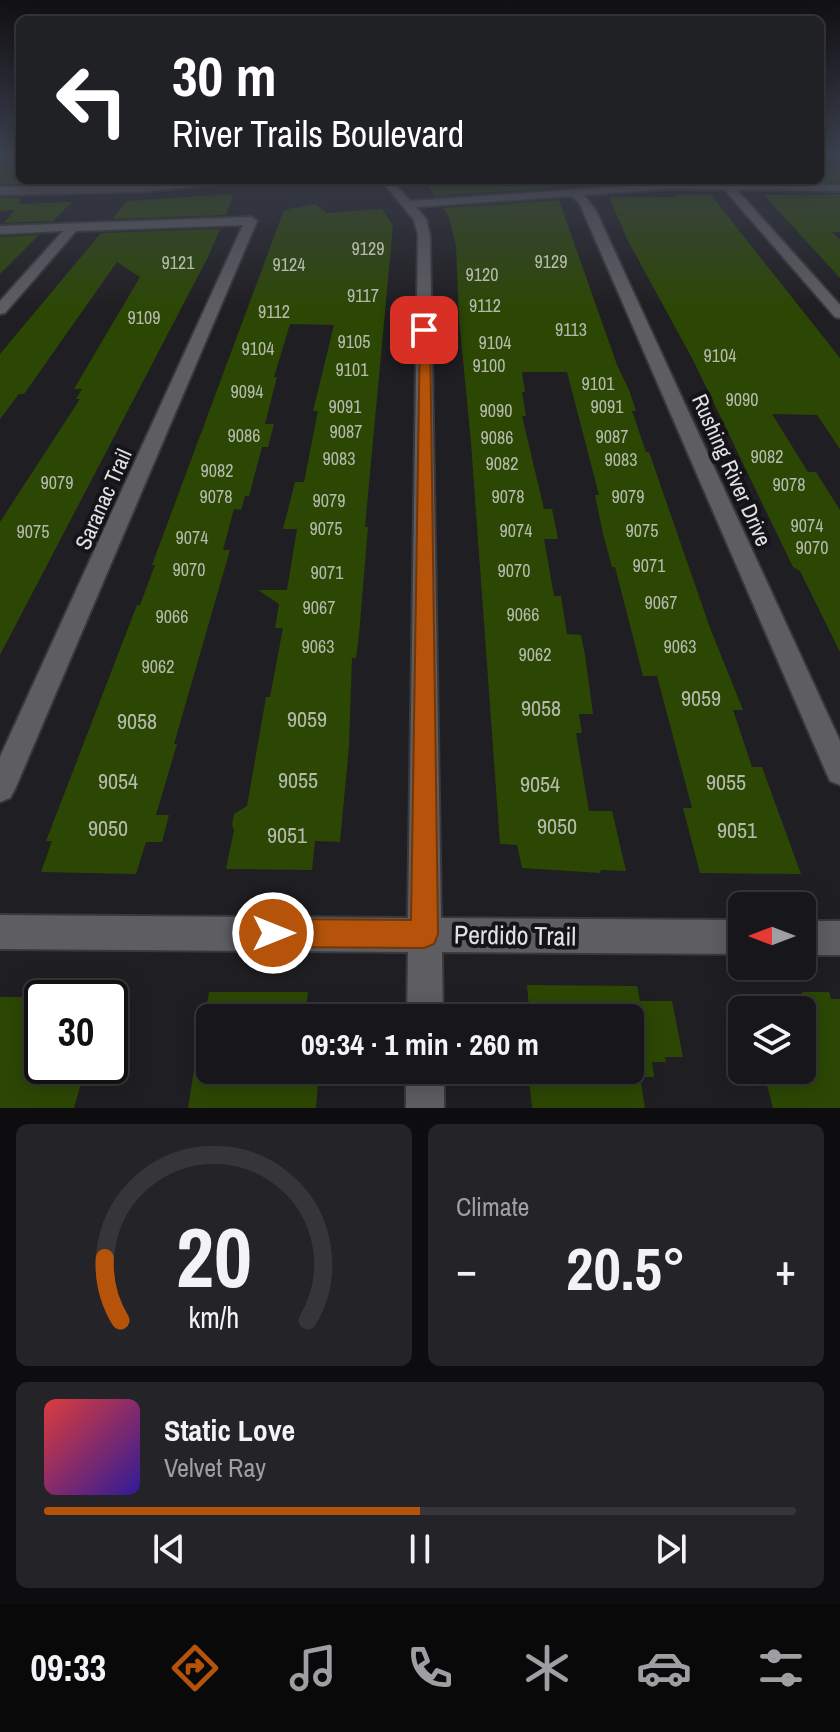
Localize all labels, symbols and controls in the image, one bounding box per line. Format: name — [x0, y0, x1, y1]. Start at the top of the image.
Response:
text: 30 m — [172, 38, 277, 113]
icon: left — [40, 48, 144, 152]
text: River Trails Boulevard — [172, 110, 464, 158]
house number: 9129 — [352, 236, 384, 261]
house number: 9129 — [535, 249, 567, 274]
house number: 9121 — [162, 250, 195, 275]
house number: 9124 — [273, 252, 305, 277]
house number: 9120 — [466, 262, 498, 287]
house number: 9117 — [347, 283, 379, 308]
house number: 9112 — [469, 293, 501, 318]
pin — [390, 296, 458, 364]
house number: 9112 — [258, 299, 290, 324]
house number: 9109 — [128, 305, 160, 330]
icon: arrive — [402, 308, 446, 352]
house number: 9113 — [555, 317, 587, 342]
house number: 9105 — [338, 329, 370, 354]
house number: 9104 — [479, 330, 511, 355]
house number: 9104 — [242, 336, 274, 361]
house number: 9104 — [704, 343, 736, 368]
house number: 9100 — [473, 353, 505, 378]
house number: 9101 — [336, 357, 369, 382]
house number: 9101 — [582, 371, 615, 396]
house number: 9094 — [231, 379, 263, 404]
house number: 9090 — [726, 387, 758, 412]
street label: Rushing River Drive — [685, 389, 779, 551]
house number: 9091 — [329, 394, 362, 419]
house number: 9091 — [591, 394, 624, 419]
house number: 9090 — [480, 398, 512, 423]
house number: 9087 — [330, 419, 362, 444]
house number: 9086 — [228, 423, 260, 448]
house number: 9087 — [596, 424, 628, 449]
house number: 9086 — [481, 425, 513, 450]
street label: Saranac Trail — [67, 444, 139, 554]
house number: 9082 — [751, 444, 783, 469]
house number: 9083 — [323, 446, 355, 471]
house number: 9083 — [605, 447, 637, 472]
house number: 9082 — [486, 451, 518, 476]
house number: 9082 — [201, 458, 233, 483]
house number: 9079 — [41, 470, 73, 495]
house number: 9078 — [773, 472, 805, 497]
house number: 9078 — [200, 484, 232, 509]
house number: 9078 — [492, 484, 524, 509]
house number: 9079 — [612, 484, 644, 509]
house number: 9079 — [313, 488, 345, 513]
house number: 9074 — [791, 513, 823, 538]
house number: 9075 — [310, 516, 342, 541]
house number: 9074 — [500, 518, 532, 543]
house number: 9075 — [626, 518, 658, 543]
house number: 9075 — [17, 519, 49, 544]
house number: 9074 — [176, 525, 208, 550]
house number: 9070 — [796, 535, 828, 560]
house number: 9071 — [633, 553, 666, 578]
house number: 9070 — [173, 557, 205, 582]
house number: 9070 — [498, 558, 530, 583]
house number: 9071 — [311, 560, 344, 585]
house number: 9067 — [645, 590, 677, 615]
house number: 9067 — [303, 595, 335, 620]
house number: 9066 — [507, 602, 539, 627]
house number: 9066 — [156, 604, 188, 629]
house number: 9063 — [302, 634, 334, 659]
house number: 9063 — [664, 634, 696, 659]
house number: 9062 — [519, 642, 551, 667]
house number: 9062 — [142, 654, 174, 679]
house number: 9059 — [681, 683, 721, 713]
house number: 9058 — [521, 693, 561, 723]
house number: 9059 — [287, 704, 327, 734]
house number: 9058 — [117, 706, 157, 736]
house number: 9055 — [278, 765, 318, 795]
house number: 9054 — [98, 766, 138, 796]
house number: 9055 — [706, 767, 746, 797]
house number: 9054 — [520, 769, 560, 799]
house number: 9050 — [537, 811, 577, 841]
house number: 9050 — [88, 813, 128, 843]
house number: 9051 — [717, 815, 757, 845]
house number: 9051 — [267, 820, 307, 850]
position arrow — [231, 891, 315, 975]
north arrow — [728, 892, 816, 980]
map controls — [728, 892, 816, 1084]
street label: Perdido Trail — [454, 916, 576, 954]
speed limit sign: 30 — [24, 980, 128, 1084]
button: layers — [728, 996, 816, 1084]
text: 09:34 · 1 min · 260 m — [301, 1024, 539, 1064]
text: Climate — [456, 1189, 529, 1224]
text: 20 — [176, 1201, 252, 1313]
text: 20.5° — [566, 1228, 686, 1309]
text: − — [456, 1239, 477, 1299]
text: + — [775, 1239, 796, 1299]
text: km/h — [189, 1298, 239, 1337]
text: Static Love — [164, 1410, 295, 1450]
text: Velvet Ray — [164, 1450, 266, 1485]
icon: previous — [147, 1527, 191, 1571]
icon: pause — [398, 1527, 442, 1571]
icon: next — [649, 1527, 693, 1571]
icon: directions — [167, 1640, 223, 1696]
icon: music — [285, 1640, 341, 1696]
icon: phone — [402, 1640, 458, 1696]
icon: climate — [519, 1640, 575, 1696]
icon: car — [636, 1640, 692, 1696]
icon: filters — [753, 1640, 809, 1696]
text: 09:33 — [31, 1644, 106, 1692]

